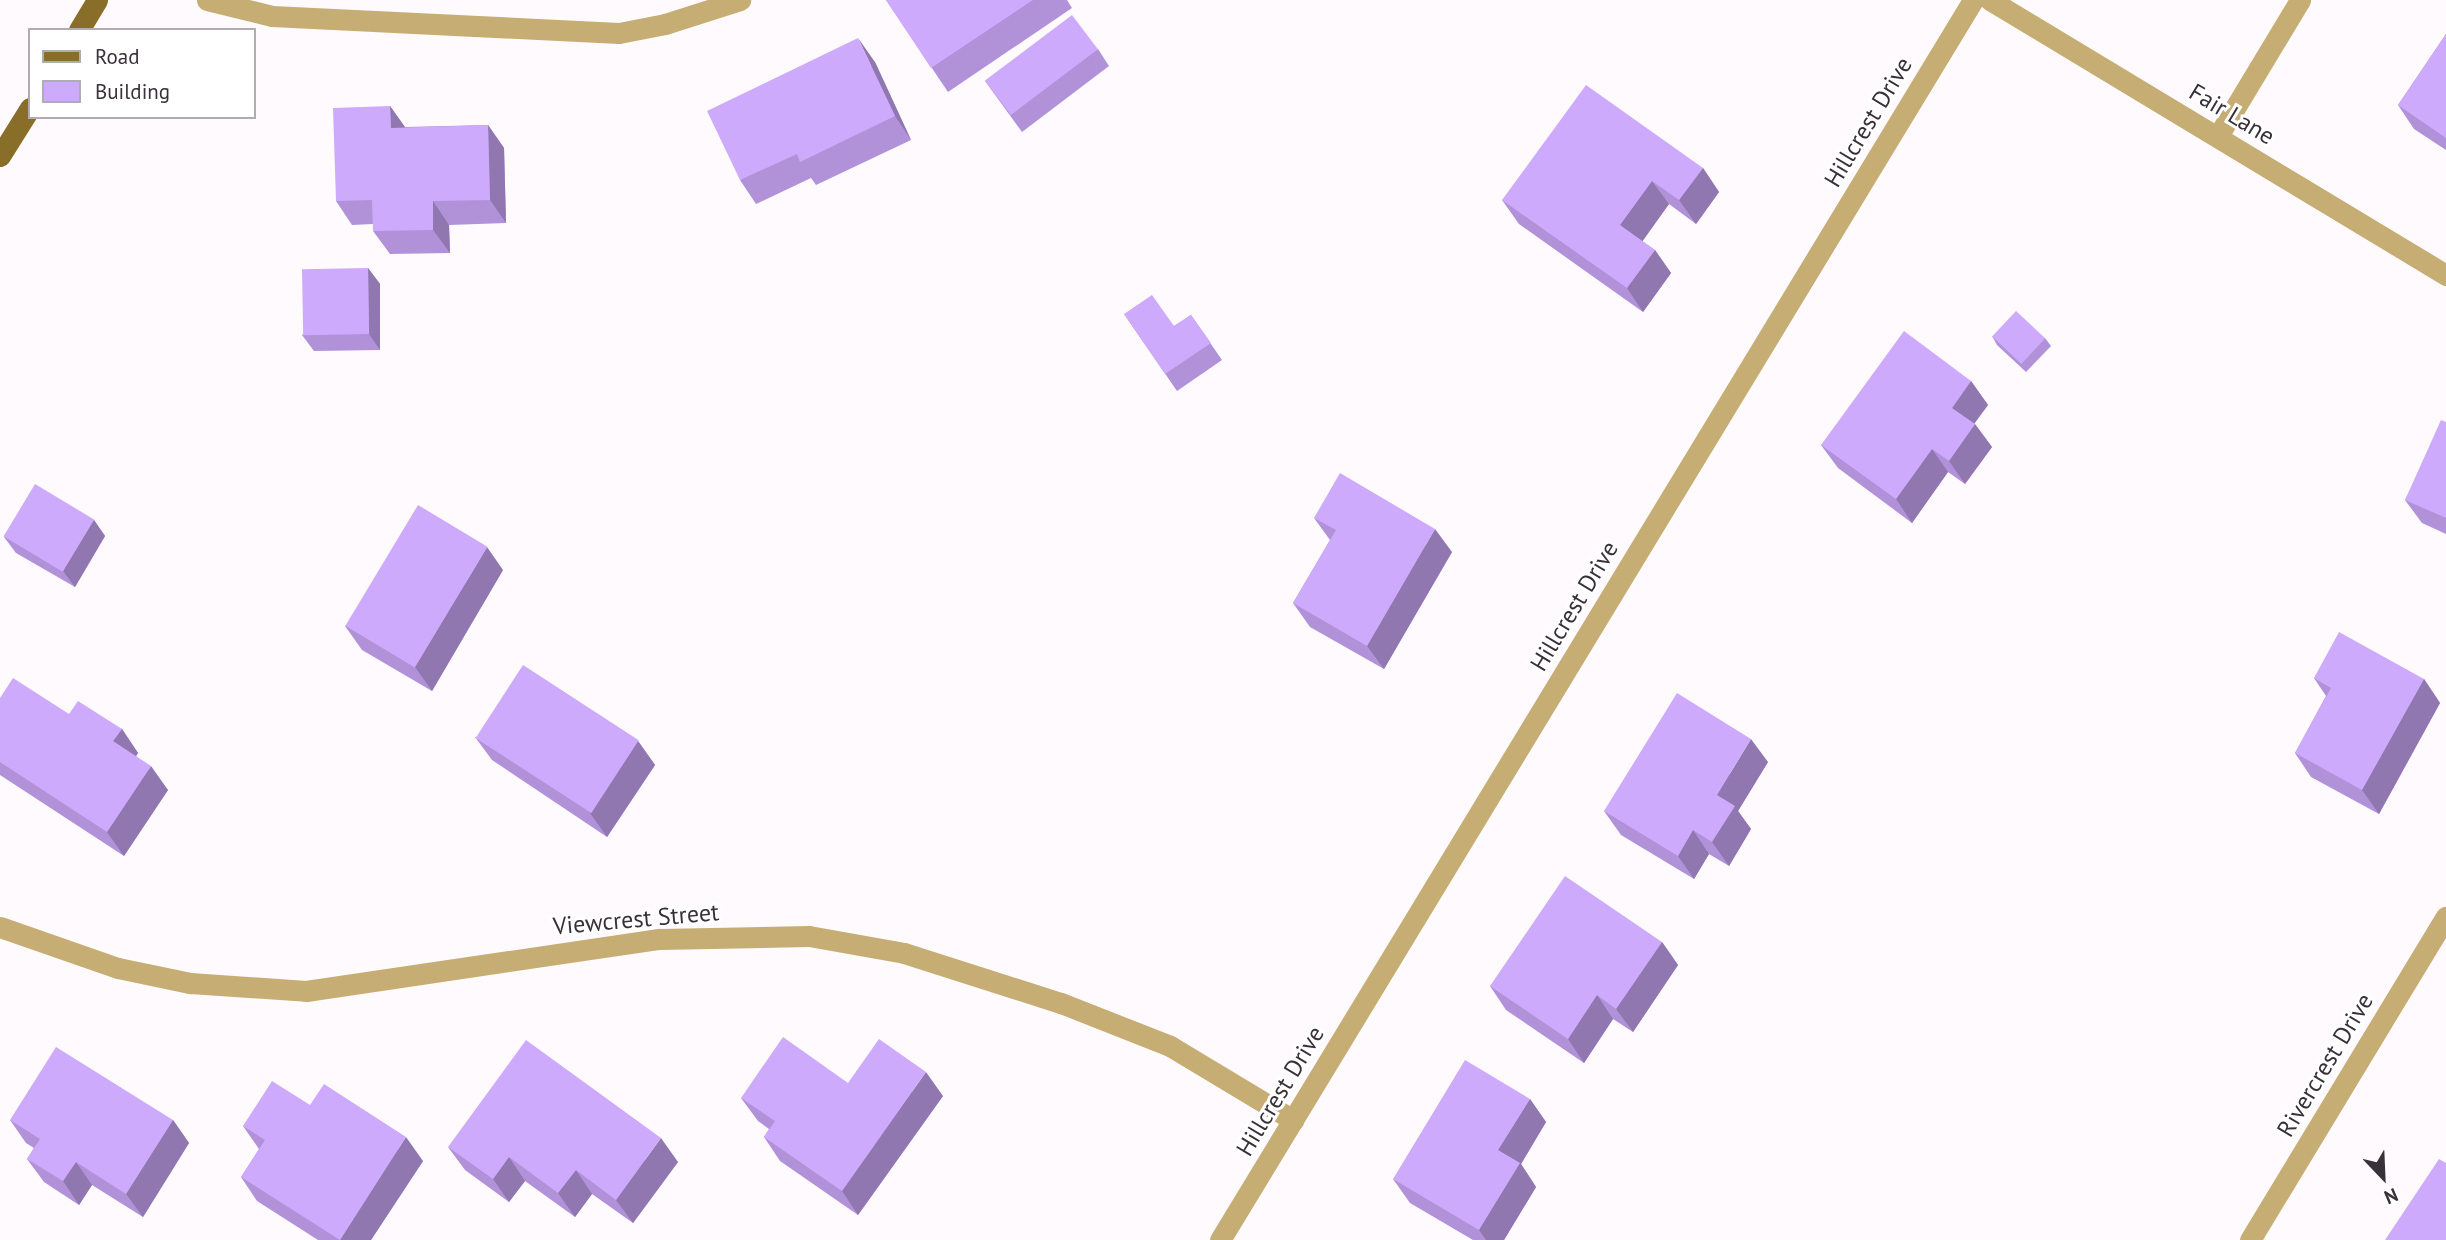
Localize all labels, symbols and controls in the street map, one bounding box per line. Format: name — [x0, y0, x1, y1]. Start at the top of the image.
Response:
legend — [28, 28, 256, 119]
text: Road — [95, 43, 139, 70]
street label: Hillcrest Drive — [1818, 52, 1918, 192]
street label: Fair Lane — [2184, 77, 2280, 151]
text: Building — [95, 78, 170, 105]
street label: Hillcrest Drive — [1524, 536, 1624, 676]
street label: Viewcrest Street — [552, 897, 720, 941]
street label: Rivercrest Drive — [2271, 988, 2379, 1142]
street label: Hillcrest Drive — [1230, 1021, 1330, 1161]
north arrow — [2348, 1142, 2418, 1212]
text: N — [2381, 1183, 2402, 1210]

